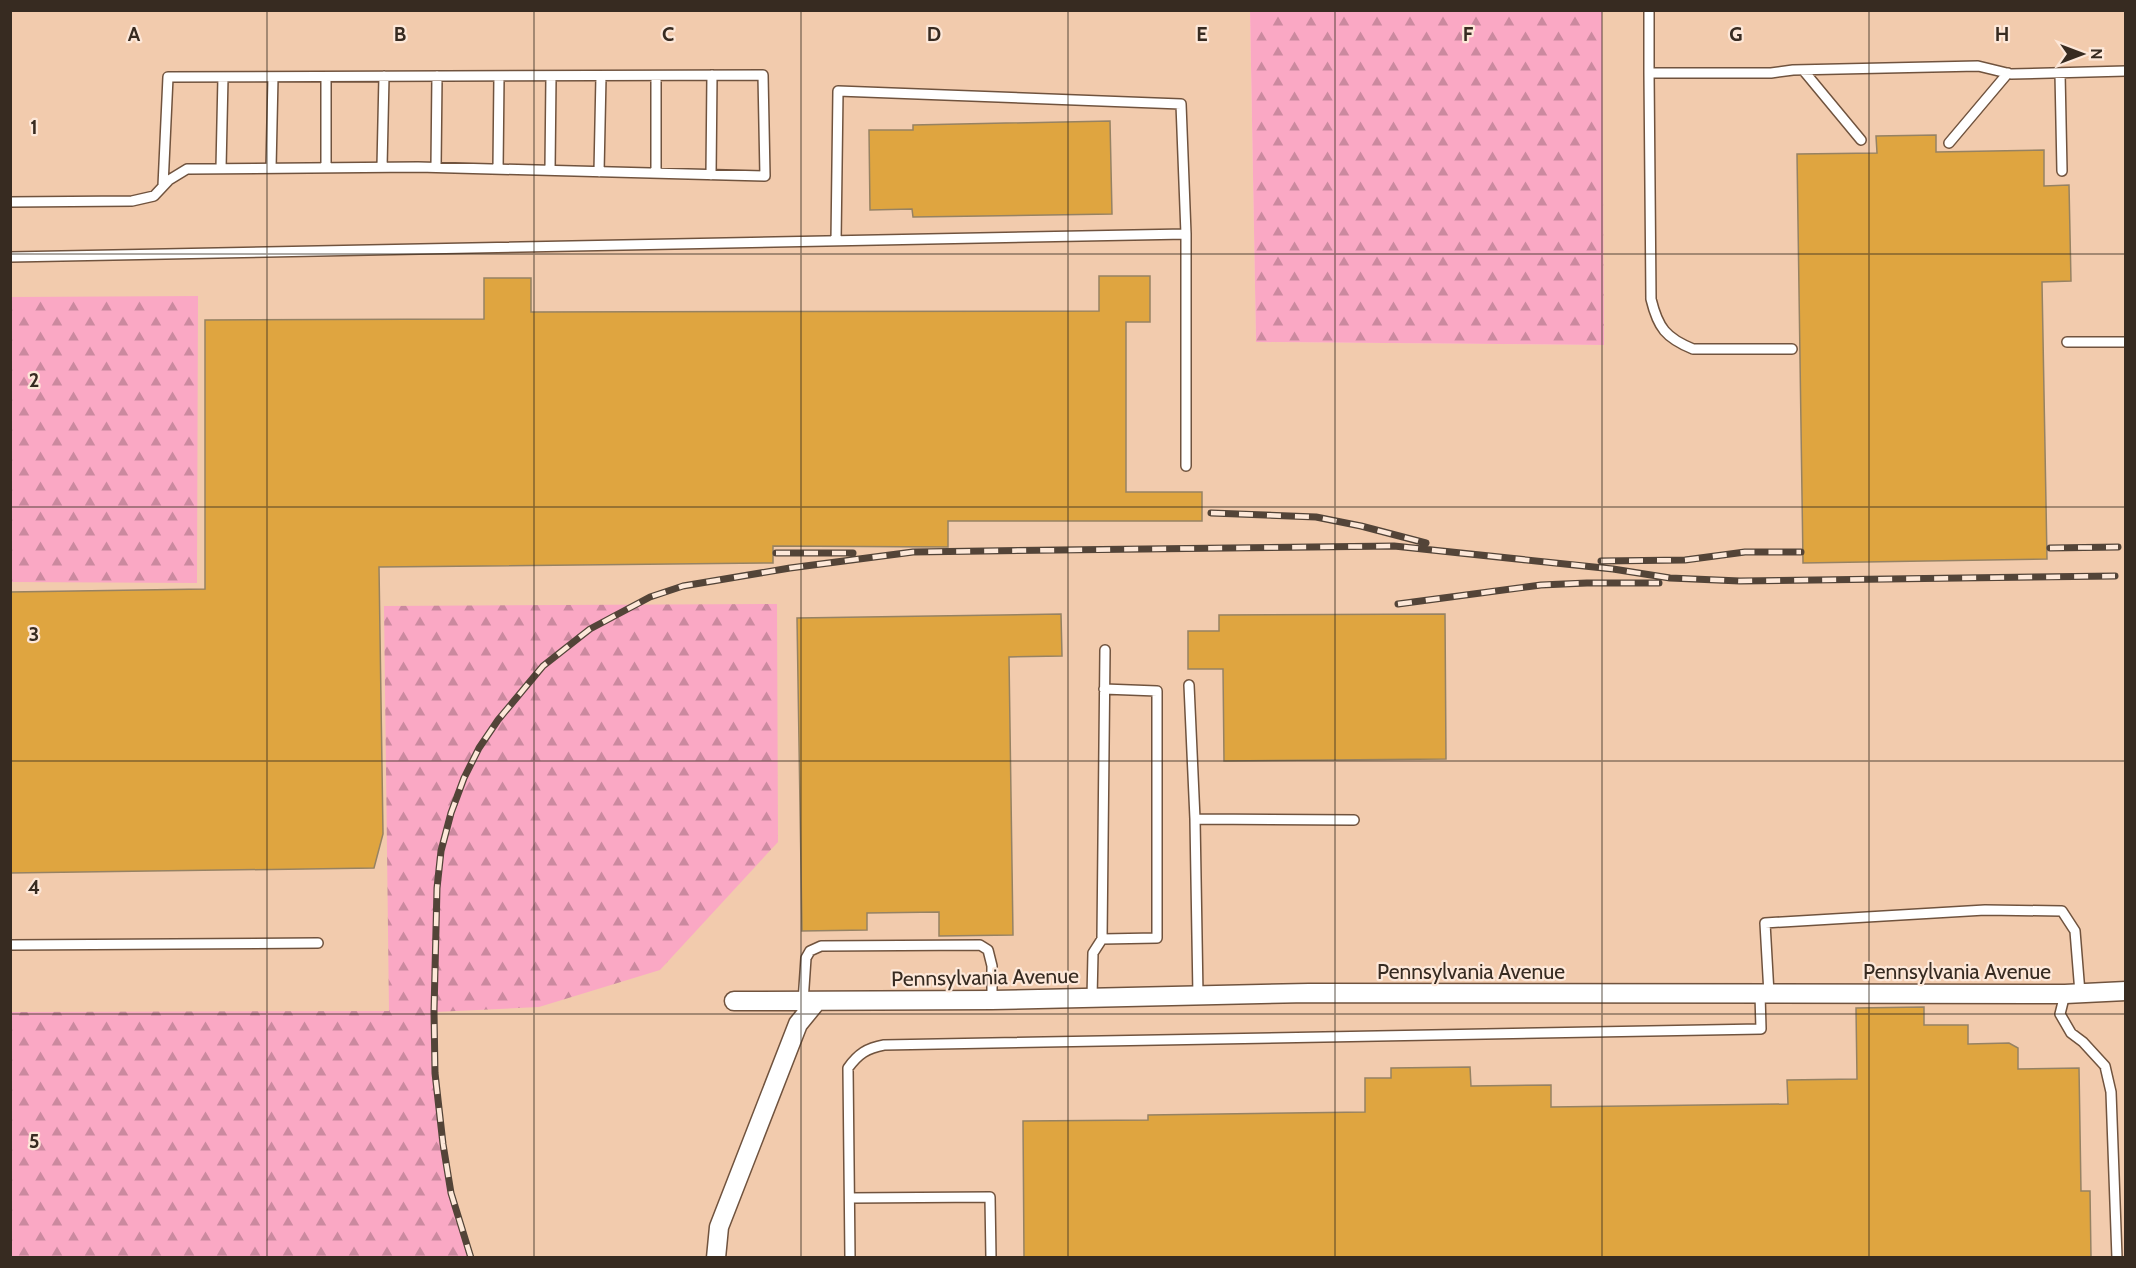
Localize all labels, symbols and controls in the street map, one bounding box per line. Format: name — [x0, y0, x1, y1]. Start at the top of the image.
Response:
text: A — [128, 22, 141, 46]
text: B — [394, 22, 406, 46]
text: C — [662, 22, 674, 46]
text: D — [927, 22, 941, 46]
text: E — [1196, 22, 1208, 46]
text: F — [1463, 22, 1474, 46]
text: G — [1729, 22, 1743, 46]
text: H — [1995, 22, 2009, 46]
north arrow — [2052, 24, 2112, 84]
text: N — [2087, 48, 2106, 60]
text: 1 — [30, 115, 38, 139]
text: 2 — [29, 368, 39, 392]
text: 3 — [29, 622, 39, 646]
text: 4 — [28, 875, 40, 899]
street label: Pennsylvania Avenue — [1377, 959, 1565, 984]
street label: Pennsylvania Avenue — [1863, 959, 2051, 984]
street label: Pennsylvania Avenue — [891, 963, 1079, 991]
text: 5 — [29, 1129, 39, 1153]

